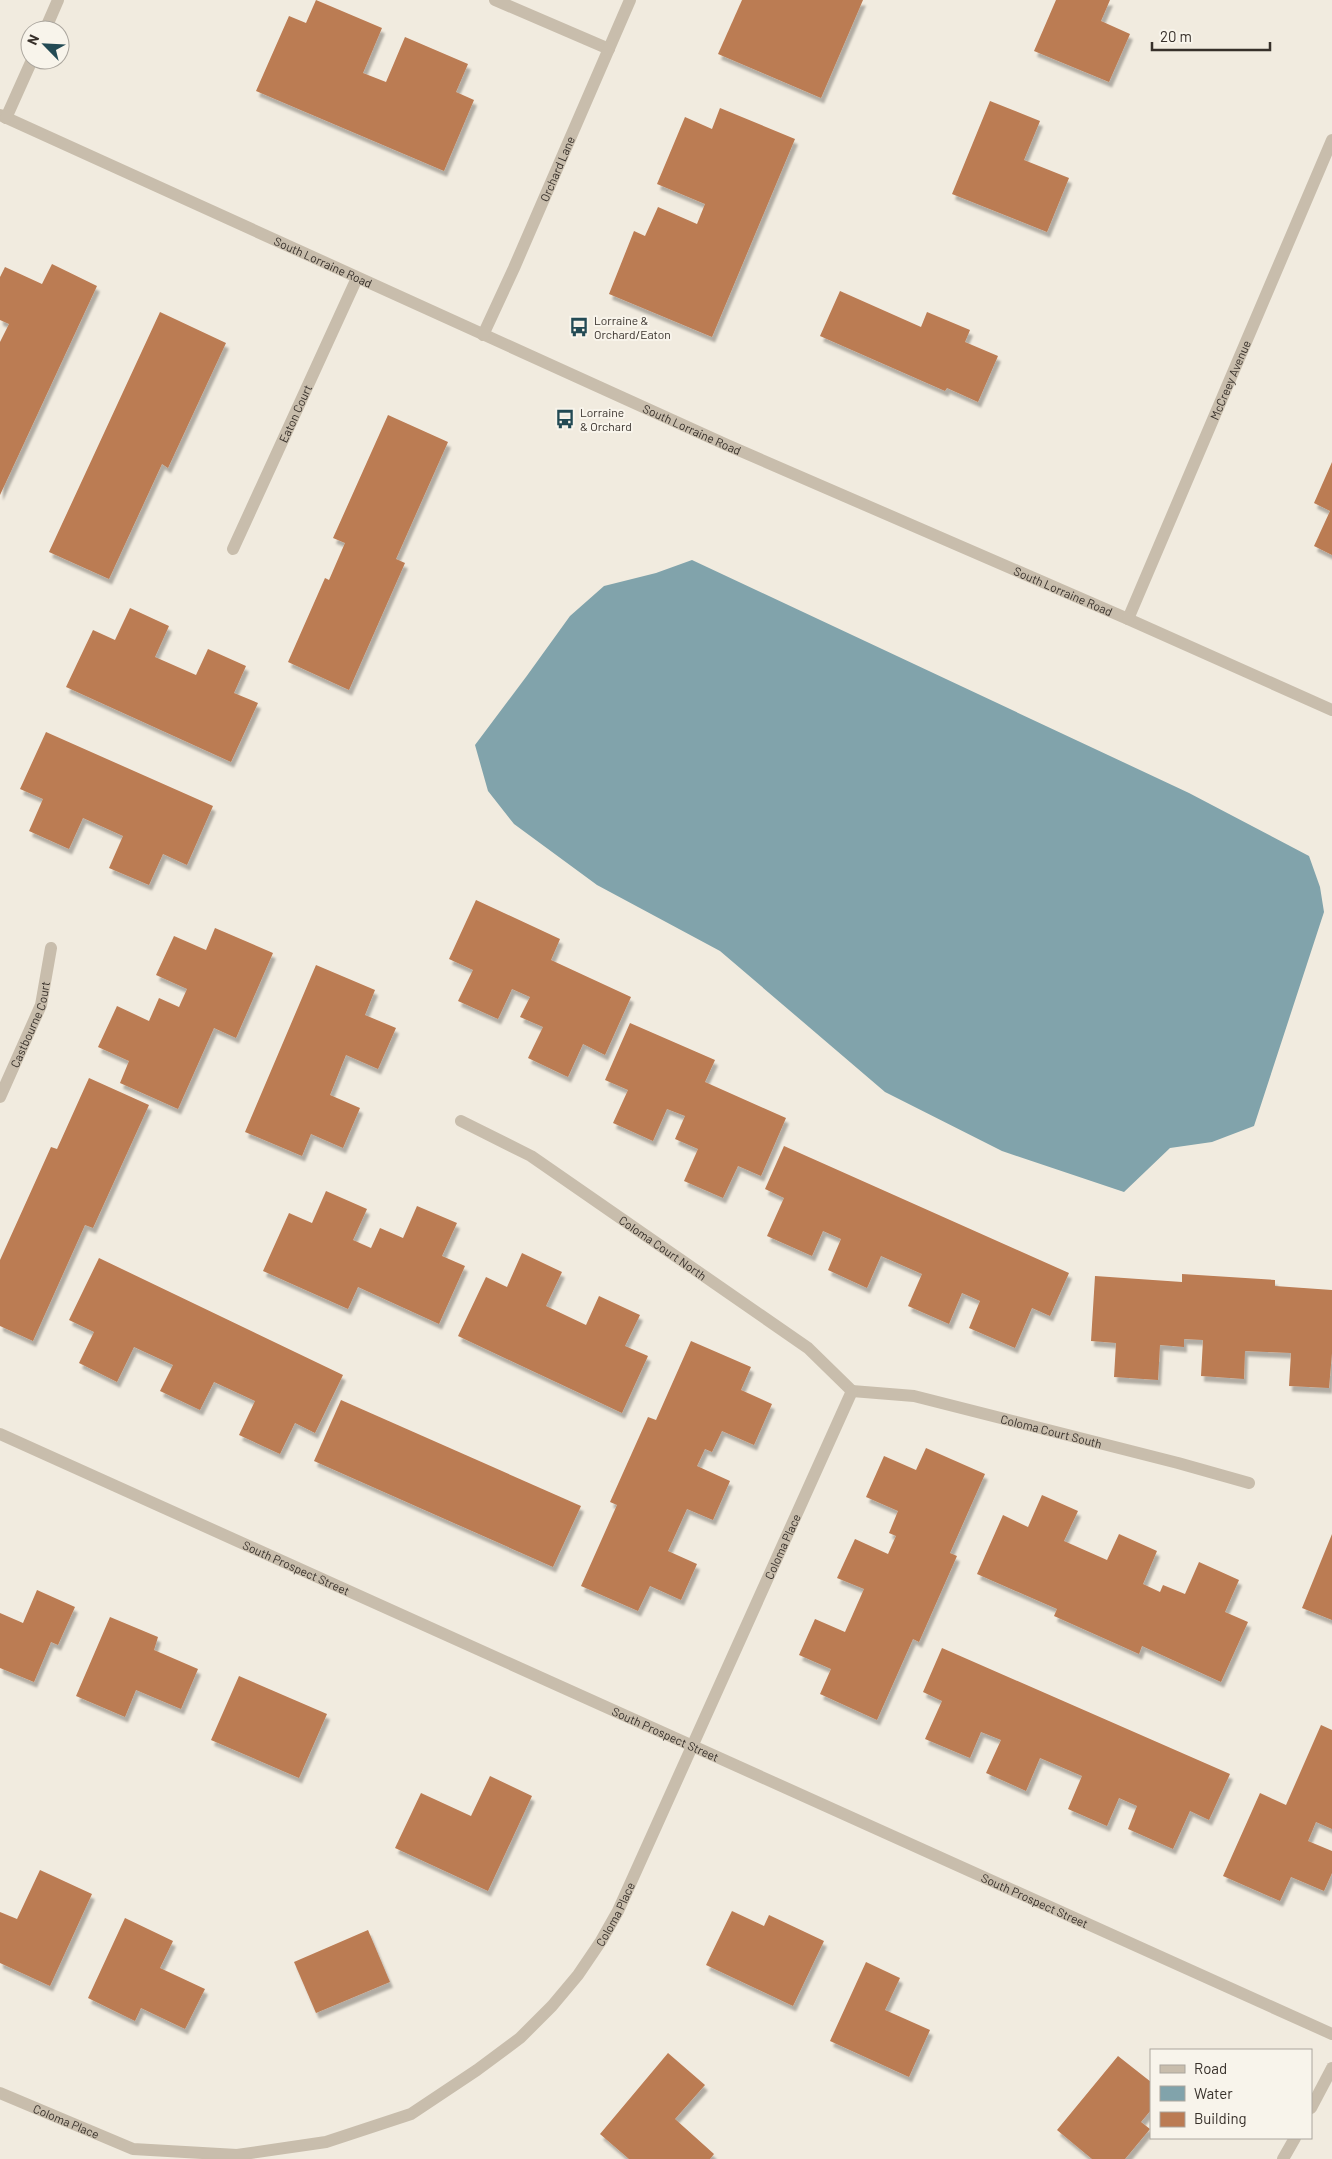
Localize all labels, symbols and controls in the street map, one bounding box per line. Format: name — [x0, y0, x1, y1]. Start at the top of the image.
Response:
north arrow — [20, 20, 70, 70]
scale bar — [1152, 20, 1270, 52]
text: 20 m — [1160, 27, 1192, 45]
text: N — [23, 32, 42, 47]
street label: Orchard Lane — [537, 134, 577, 203]
street label: South Lorraine Road — [272, 233, 375, 290]
place label: Lorraine & Orchard/Eaton — [594, 313, 671, 341]
bus stop icon: Lorraine & Orchard/Eaton — [568, 316, 590, 338]
street label: McCreey Avenue — [1207, 338, 1253, 422]
street label: Eaton Court — [276, 382, 314, 445]
street label: South Lorraine Road — [641, 401, 743, 457]
place label: Lorraine & Orchard — [580, 405, 632, 433]
bus stop icon: Lorraine & Orchard — [554, 408, 576, 430]
street label: South Lorraine Road — [1012, 563, 1115, 619]
street label: Castbourne Court — [7, 980, 52, 1070]
street label: Coloma Court North — [617, 1212, 710, 1283]
street label: Coloma Court South — [999, 1411, 1104, 1450]
street label: Coloma Place — [761, 1511, 803, 1581]
street label: South Prospect Street — [241, 1537, 352, 1598]
street label: South Prospect Street — [610, 1704, 721, 1764]
street label: South Prospect Street — [979, 1870, 1091, 1930]
street label: Coloma Place — [593, 1880, 637, 1949]
legend — [1150, 2049, 1312, 2139]
text: Road — [1194, 2059, 1227, 2077]
text: Water — [1194, 2084, 1233, 2102]
street label: Coloma Place — [31, 2101, 101, 2141]
text: Building — [1194, 2109, 1247, 2127]

